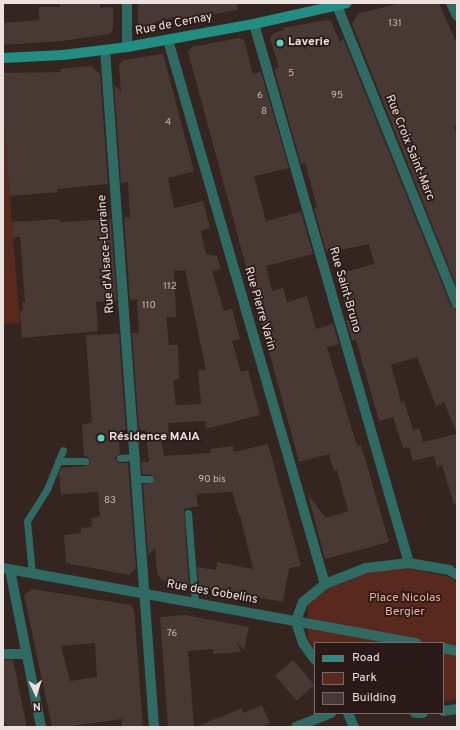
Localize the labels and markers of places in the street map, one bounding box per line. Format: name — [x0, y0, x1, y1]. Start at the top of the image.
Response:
place label: Laverie — [288, 36, 330, 50]
marker: Laverie — [275, 38, 285, 48]
place label: Résidence MAIA — [109, 431, 200, 445]
marker: Résidence MAIA — [96, 433, 106, 443]

